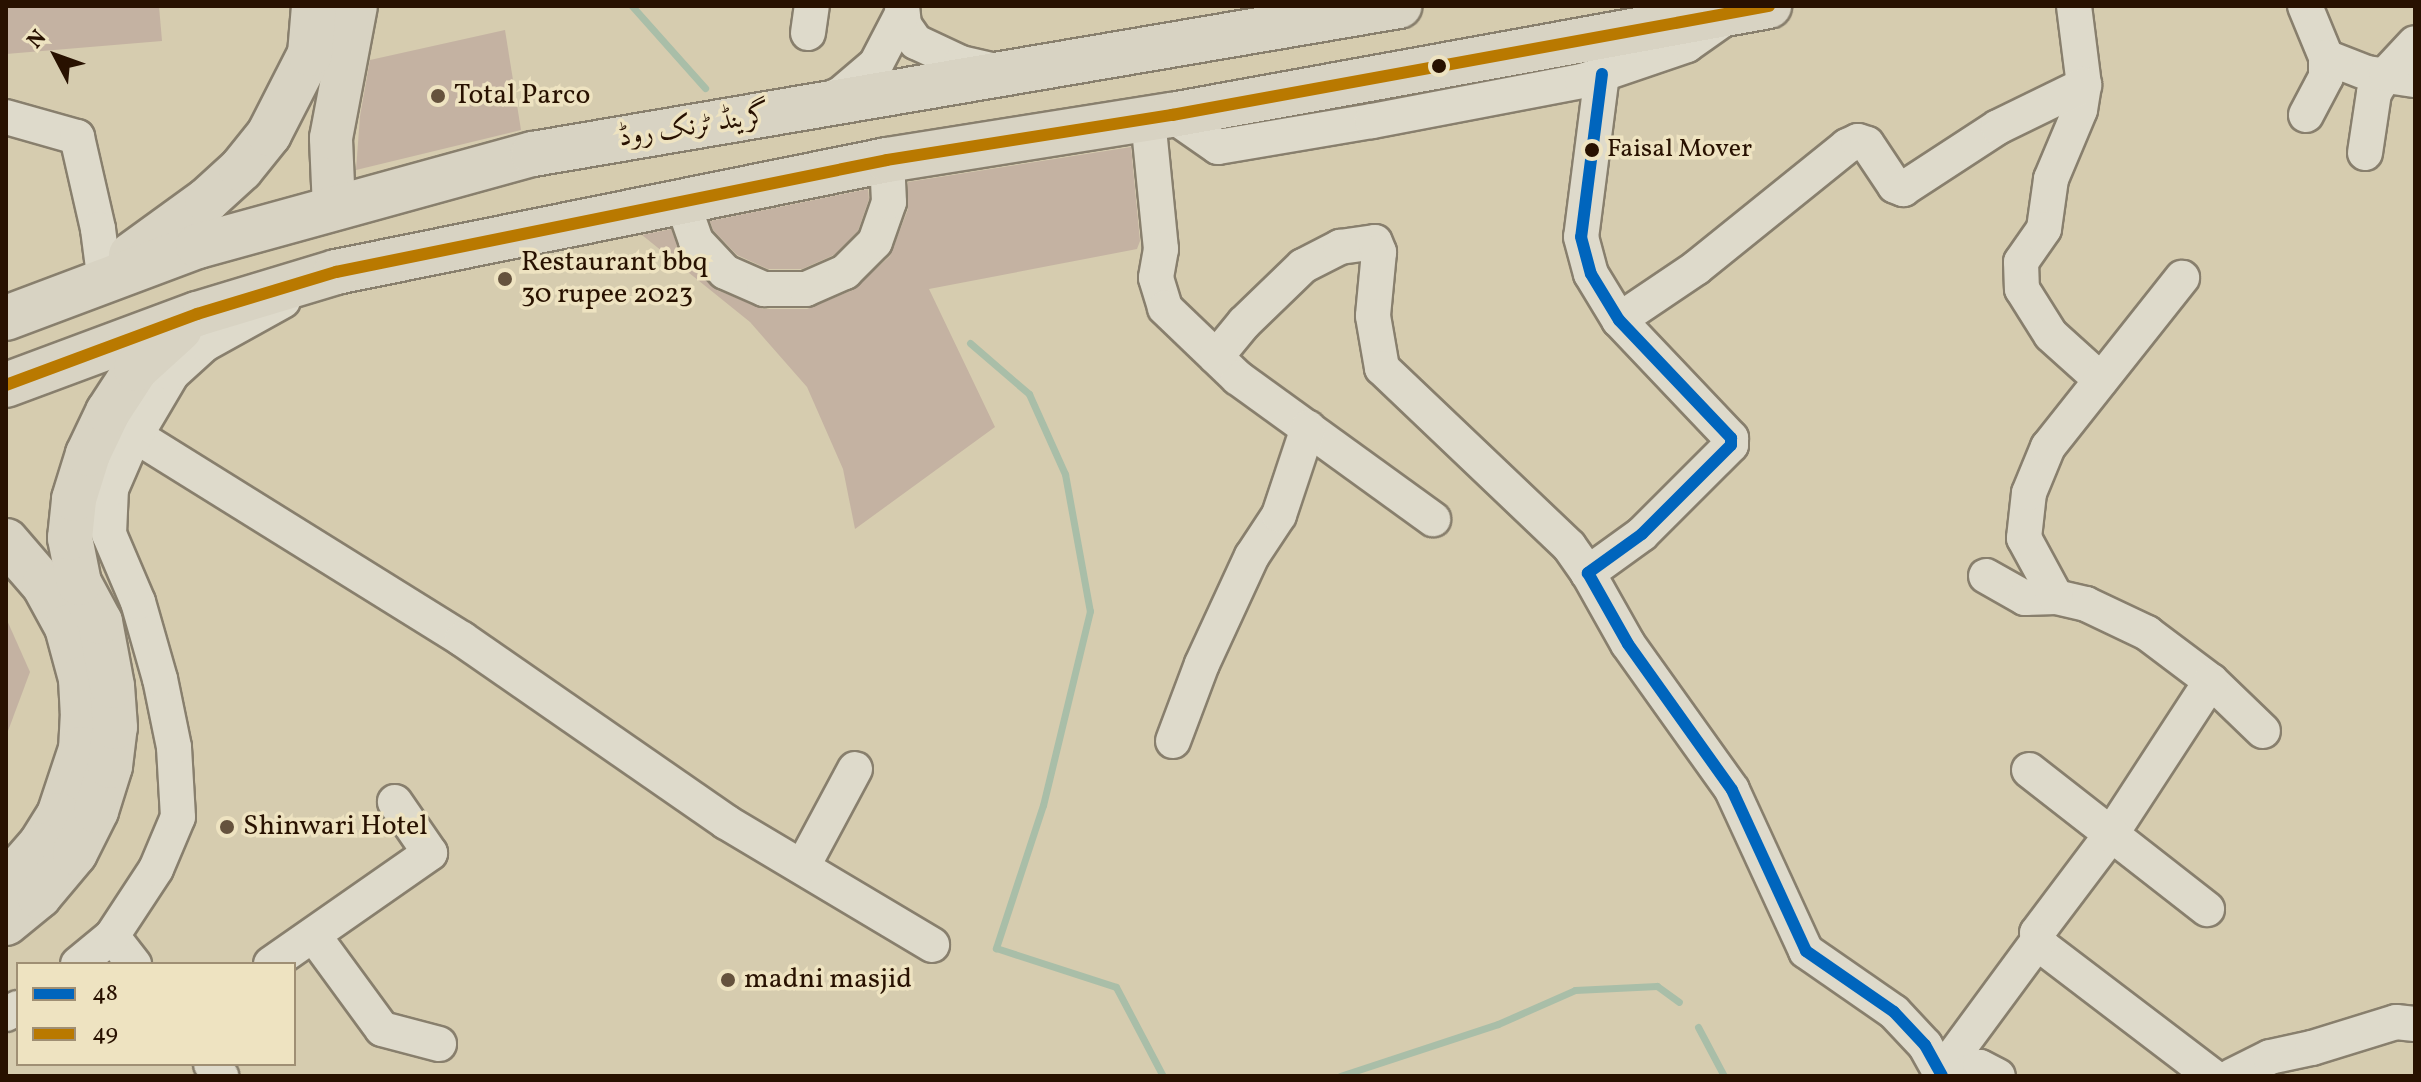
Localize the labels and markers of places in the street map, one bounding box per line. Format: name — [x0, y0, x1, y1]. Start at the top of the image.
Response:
unlabelled marker — [1431, 58, 1447, 74]
place label: Total Parco — [454, 79, 590, 113]
marker: Total Parco — [429, 87, 447, 105]
place label: Faisal Mover — [1607, 134, 1752, 166]
marker: Faisal Mover — [1584, 142, 1600, 158]
place label: Restaurant bbq 30 rupee 2023 — [521, 246, 708, 312]
marker: Restaurant bbq 30 rupee 2023 — [496, 270, 514, 288]
place label: Shinwari Hotel — [243, 810, 428, 844]
marker: Shinwari Hotel — [218, 818, 236, 836]
place label: madni masjid — [744, 963, 912, 997]
marker: madni masjid — [719, 971, 737, 989]

